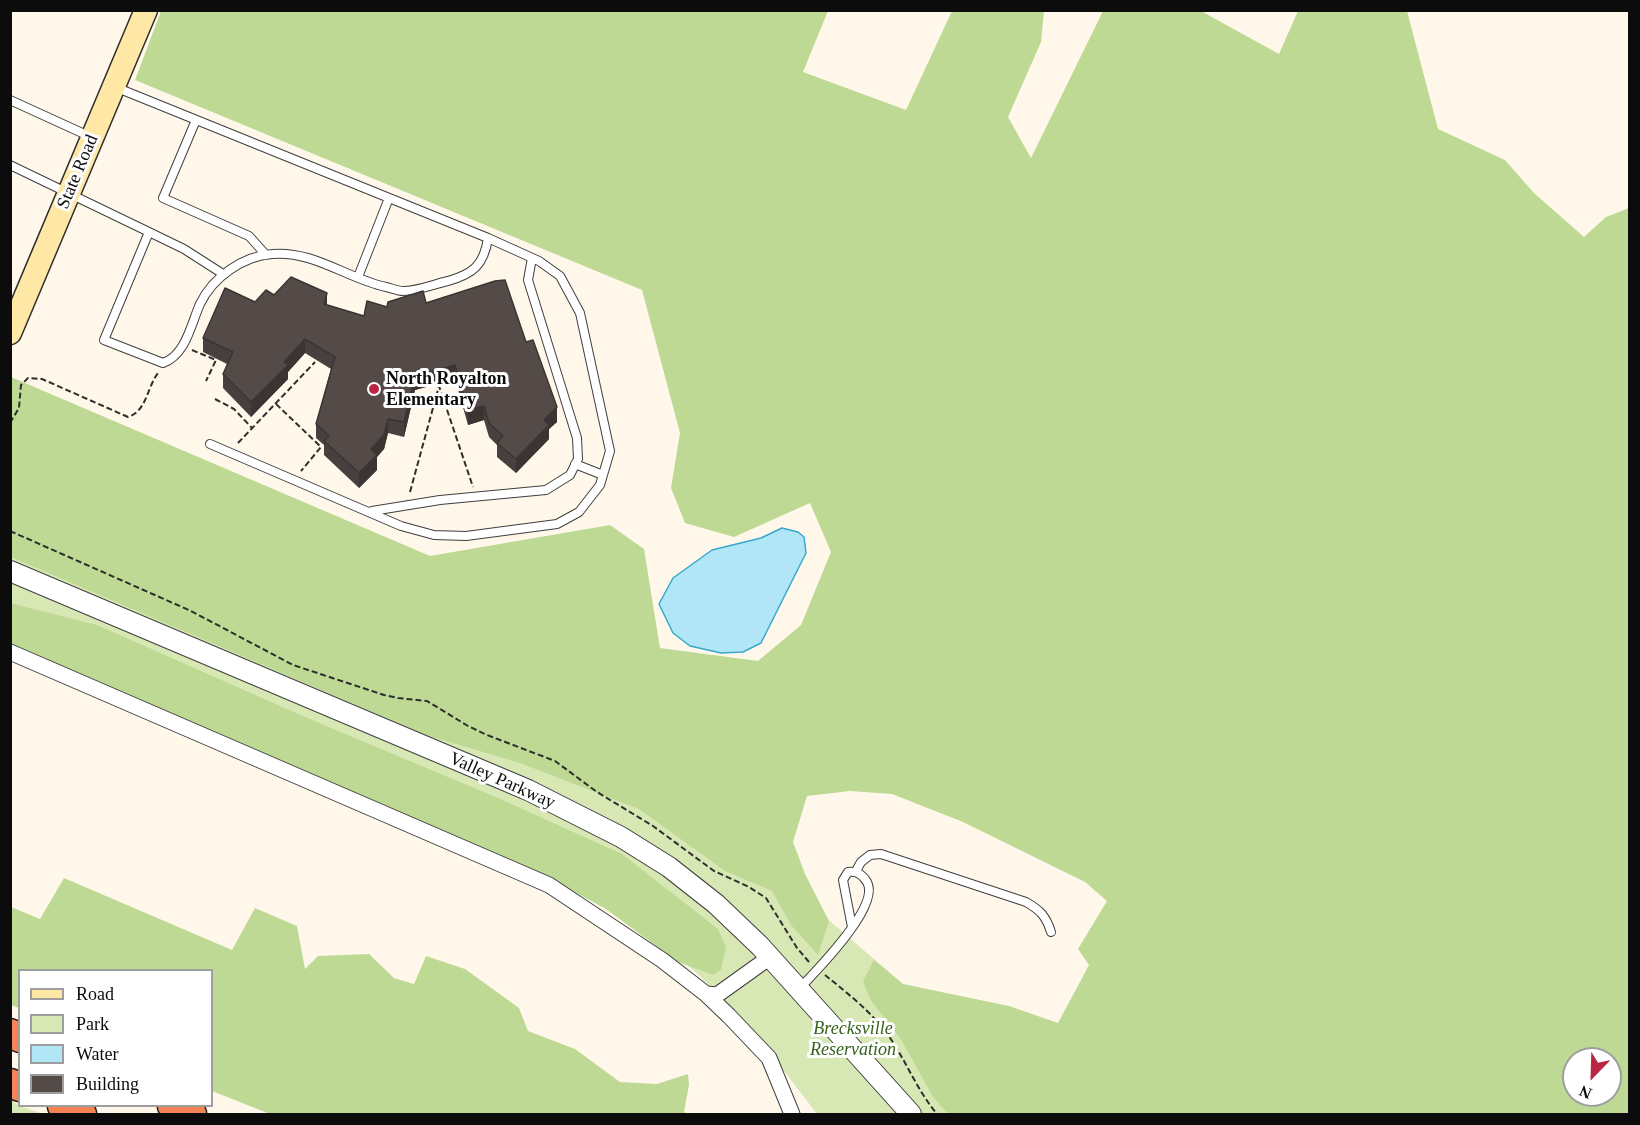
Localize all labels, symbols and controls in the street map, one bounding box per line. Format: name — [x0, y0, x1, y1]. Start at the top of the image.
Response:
street label: State Road — [53, 132, 103, 212]
place label: North Royalton Elementary — [386, 368, 506, 410]
marker: North Royalton Elementary — [367, 382, 381, 396]
street label: Valley Parkway — [446, 748, 558, 814]
legend — [18, 969, 213, 1107]
text: Road — [76, 984, 114, 1004]
text: Park — [76, 1014, 109, 1034]
park label: Brecksville Reservation — [810, 1018, 896, 1060]
text: Water — [76, 1044, 119, 1064]
north arrow — [1562, 1047, 1622, 1107]
text: Building — [76, 1074, 139, 1094]
text: N — [1577, 1082, 1594, 1102]

